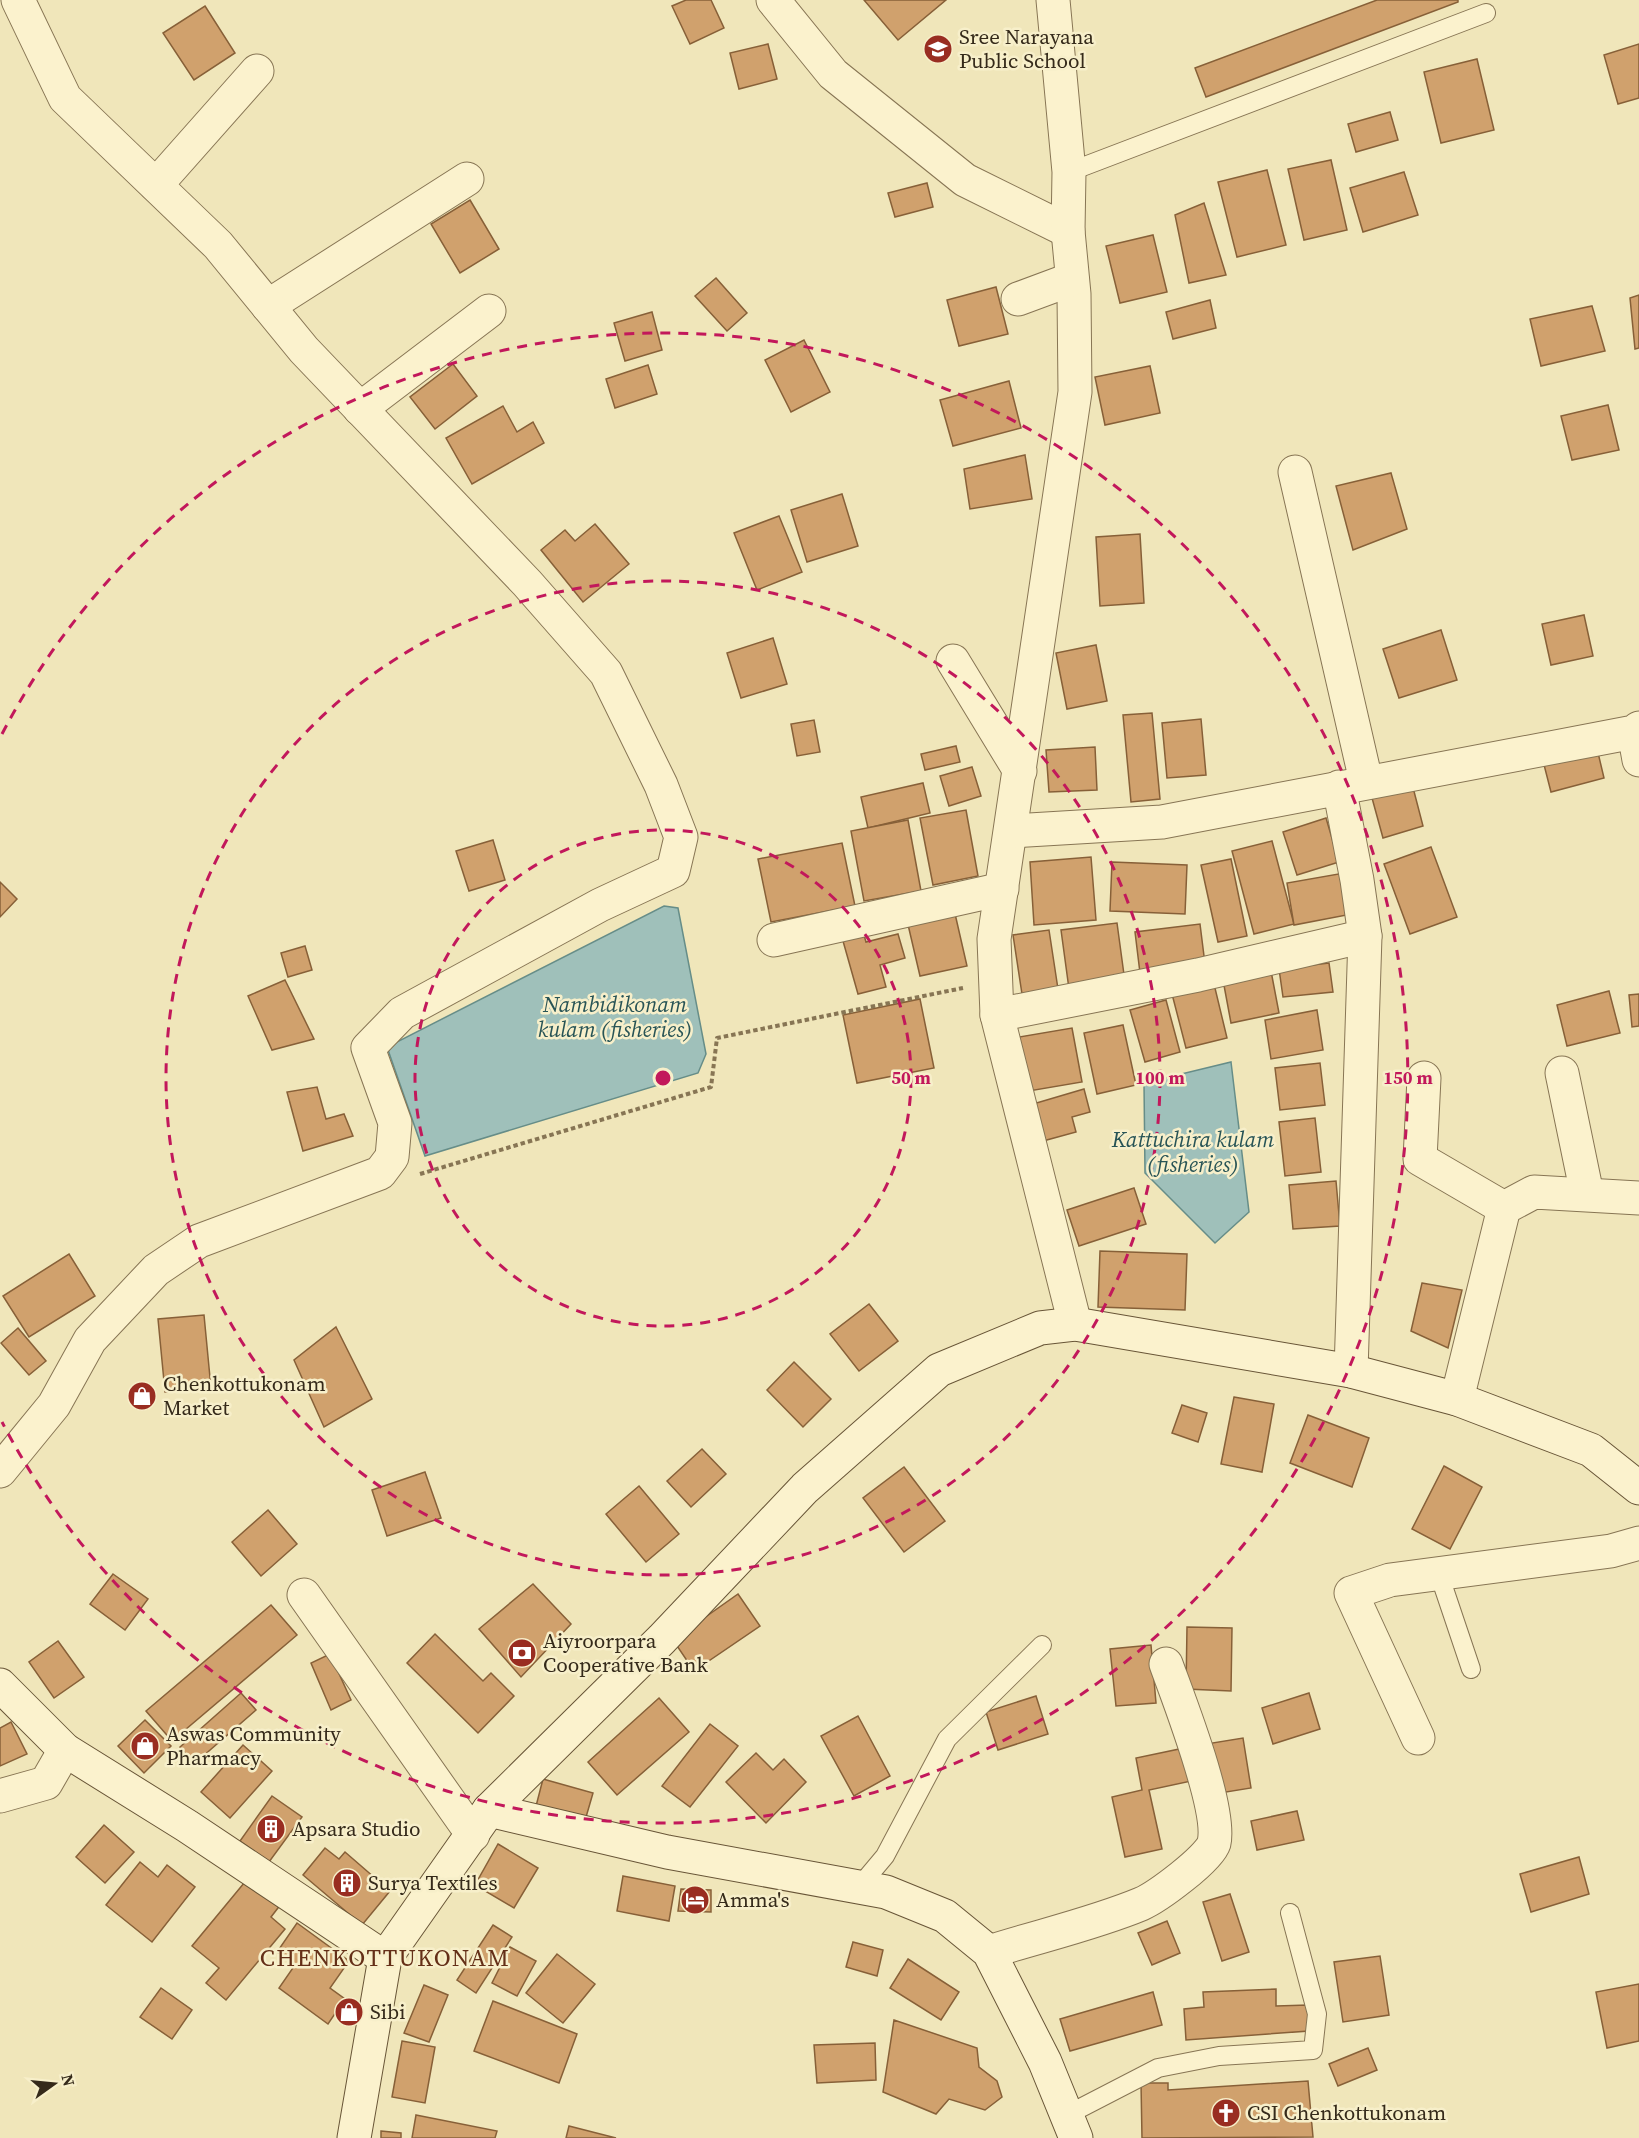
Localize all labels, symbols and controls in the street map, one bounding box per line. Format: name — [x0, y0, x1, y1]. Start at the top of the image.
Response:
place label: Sree Narayana Public School — [959, 22, 1094, 75]
school or university icon: Sree Narayana Public School — [922, 33, 954, 65]
water label: Nambidikonam kulam (fisheries) — [538, 989, 692, 1044]
text: 50 m — [891, 1065, 931, 1090]
text: 100 m — [1135, 1065, 1185, 1090]
text: 150 m — [1383, 1065, 1433, 1090]
centre of rings — [653, 1068, 673, 1088]
water label: Kattuchira kulam (fisheries) — [1111, 1124, 1274, 1179]
place label: Chenkottukonam Market — [163, 1369, 326, 1422]
shop icon: Chenkottukonam Market — [126, 1380, 158, 1412]
place label: Aiyroorpara Cooperative Bank — [543, 1626, 708, 1679]
bank icon: Aiyroorpara Cooperative Bank — [506, 1637, 538, 1669]
place label: Aswas Community Pharmacy — [166, 1719, 341, 1772]
shop icon: Aswas Community Pharmacy — [129, 1730, 161, 1762]
building icon: Apsara Studio — [255, 1813, 287, 1845]
place label: Apsara Studio — [292, 1814, 421, 1843]
building icon: Surya Textiles — [331, 1867, 363, 1899]
place label: Surya Textiles — [368, 1868, 498, 1897]
hotel icon: Amma's — [679, 1884, 711, 1916]
place label: Amma's — [716, 1885, 790, 1914]
district label: CHENKOTTUKONAM — [260, 1941, 510, 1974]
shop icon: Sibi — [333, 1996, 365, 2028]
place label: Sibi — [370, 1997, 405, 2026]
north arrow — [24, 2054, 84, 2114]
text: N — [56, 2072, 81, 2089]
church icon: CSI Chenkottukonam — [1210, 2097, 1242, 2129]
place label: CSI Chenkottukonam — [1247, 2098, 1446, 2127]

